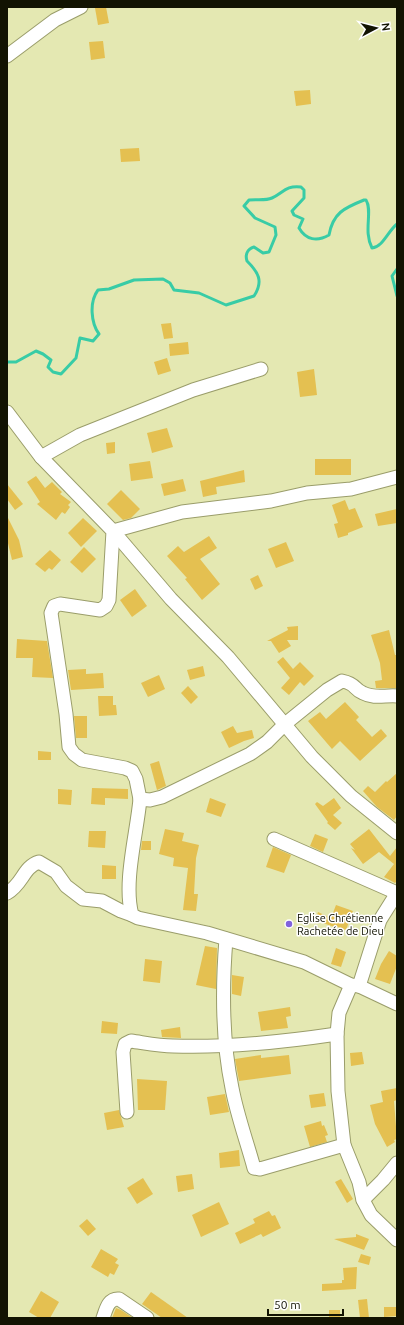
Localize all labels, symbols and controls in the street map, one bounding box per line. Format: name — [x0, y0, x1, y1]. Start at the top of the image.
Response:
north arrow — [356, 8, 396, 48]
text: N — [379, 22, 392, 32]
place label: Eglise Chrétienne Rachetée de Dieu — [297, 912, 384, 937]
marker: Eglise Chrétienne Rachetée de Dieu — [284, 919, 294, 929]
scale bar — [268, 1291, 343, 1317]
text: 50 m — [274, 1298, 301, 1311]

